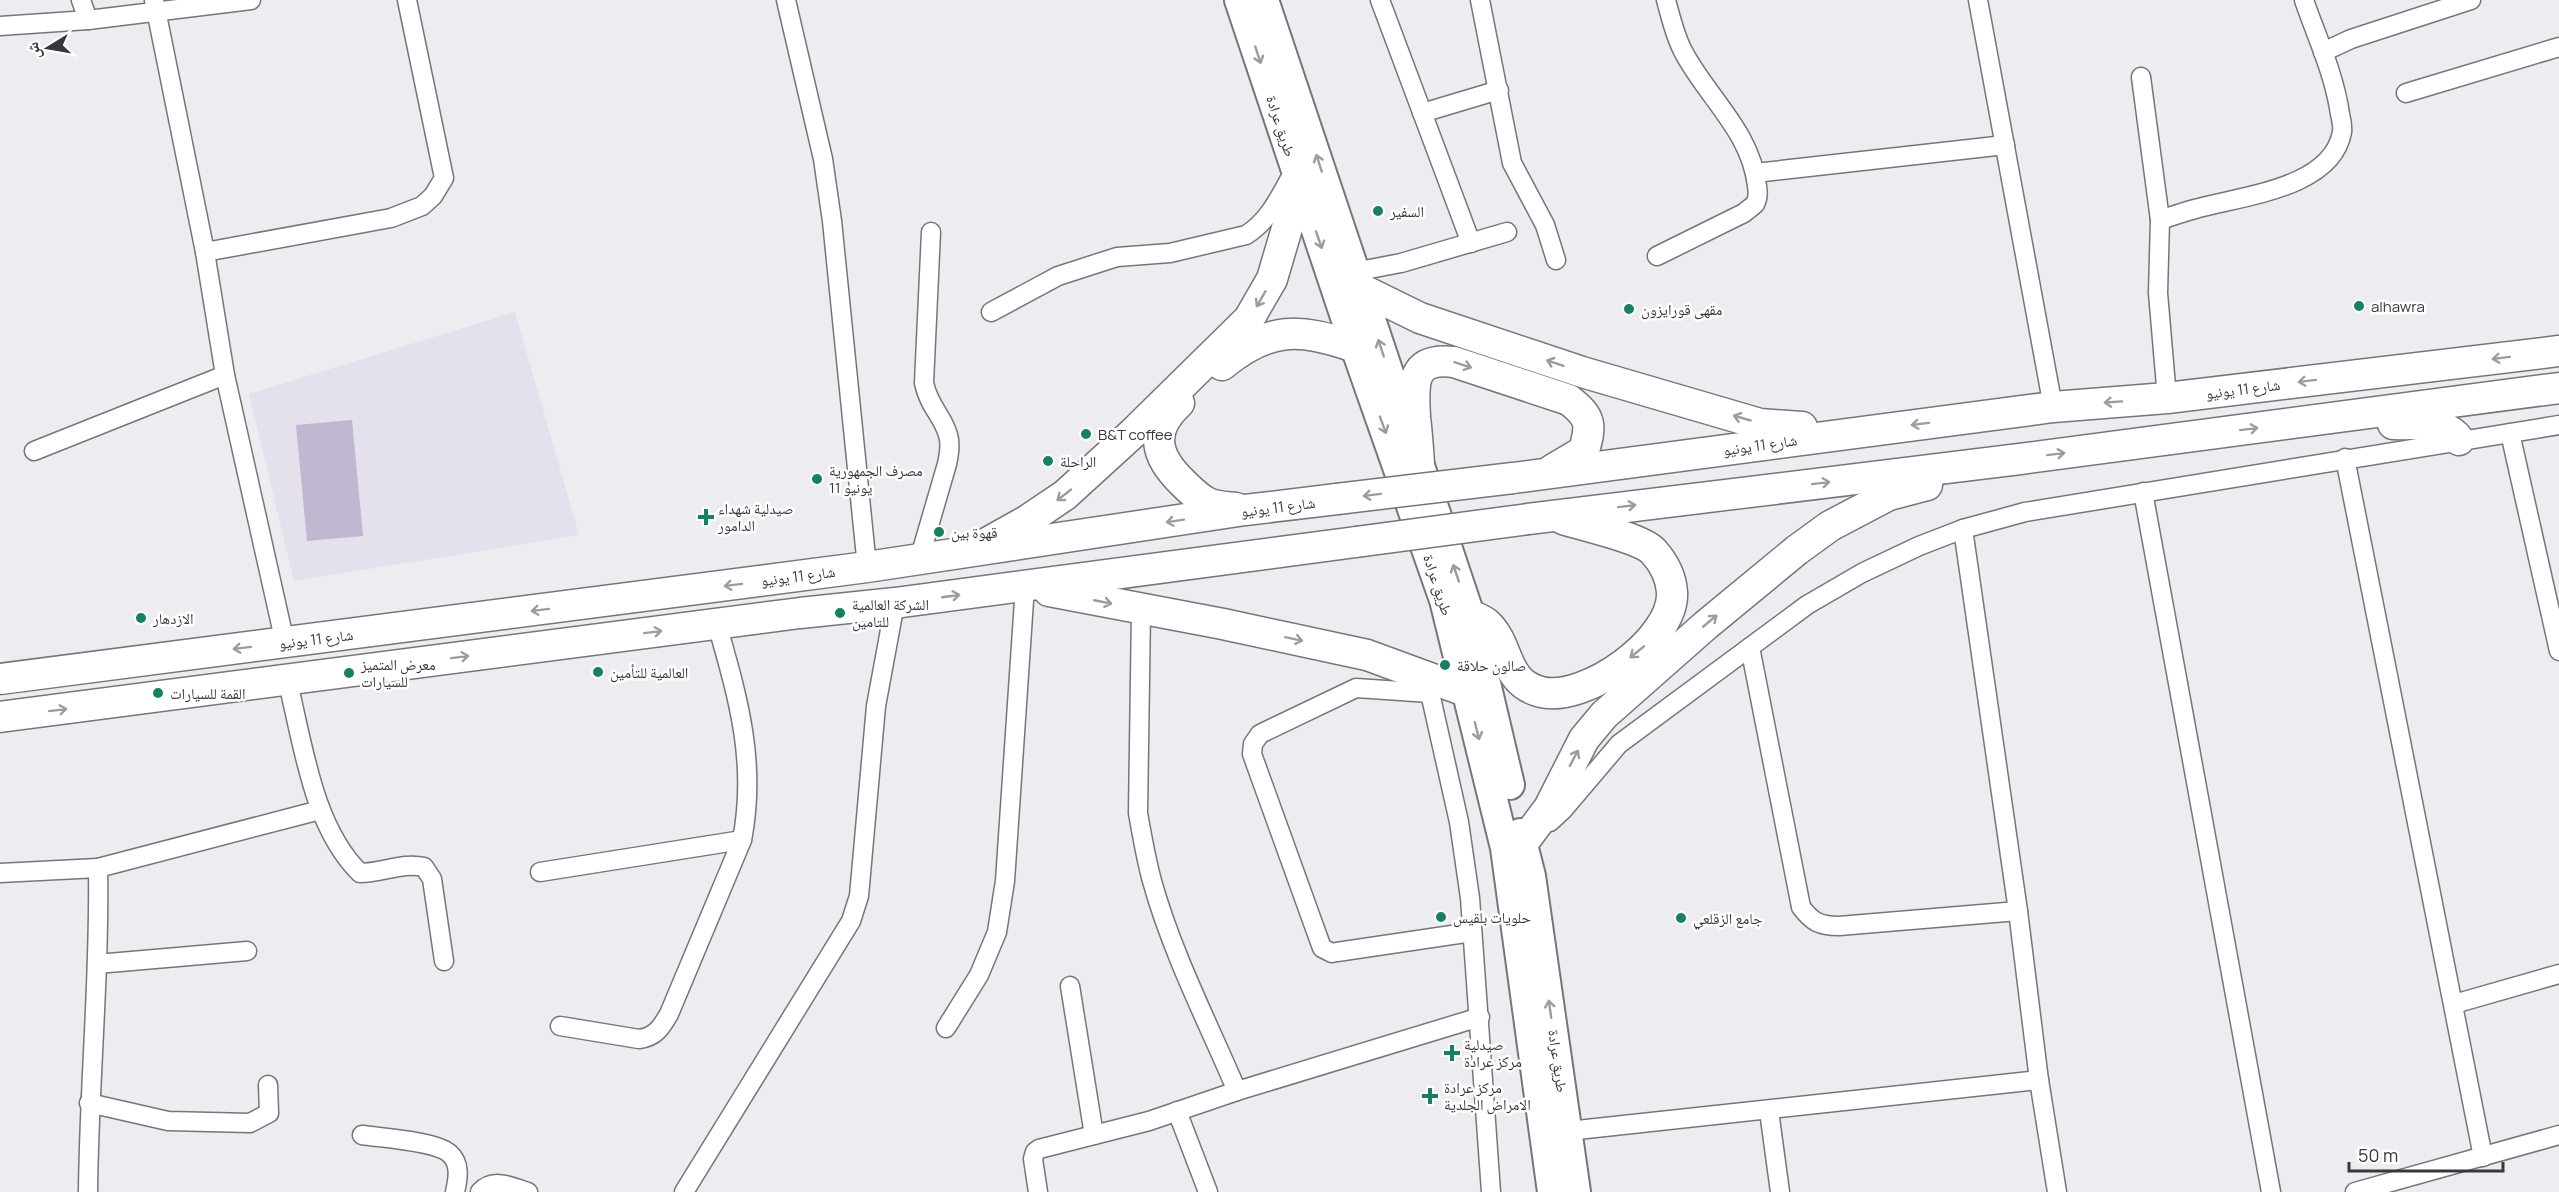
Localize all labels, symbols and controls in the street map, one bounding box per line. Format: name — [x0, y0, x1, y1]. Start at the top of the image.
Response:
north arrow — [18, 18, 78, 78]
text: ش — [21, 40, 46, 61]
one-way arrow — [1253, 45, 1264, 64]
street label: طريق عرادة — [1261, 93, 1301, 159]
one-way arrow — [1313, 154, 1324, 173]
place label: السفير — [1389, 201, 1424, 222]
marker: السفير — [1371, 204, 1385, 218]
one-way arrow — [1314, 231, 1325, 250]
one-way arrow — [1255, 289, 1266, 307]
place label: alhawra — [2371, 296, 2425, 317]
place label: مقهى قورايزون — [1641, 299, 1723, 320]
marker: alhawra — [2352, 299, 2366, 313]
marker: مقهى قورايزون — [1622, 302, 1636, 316]
one-way arrow — [1374, 339, 1385, 358]
one-way arrow — [2491, 353, 2511, 364]
one-way arrow — [1546, 357, 1565, 368]
one-way arrow — [1453, 360, 1472, 371]
street label: شارع 11 يونيو — [2205, 374, 2282, 404]
one-way arrow — [2298, 376, 2318, 387]
one-way arrow — [2104, 397, 2124, 408]
one-way arrow — [1732, 412, 1751, 423]
one-way arrow — [1379, 415, 1390, 434]
one-way arrow — [1910, 418, 1930, 429]
one-way arrow — [2239, 423, 2259, 434]
place label: B&T coffee — [1098, 424, 1173, 445]
marker: B&T coffee — [1079, 427, 1093, 441]
street label: شارع 11 يونيو — [1721, 429, 1799, 461]
one-way arrow — [2046, 448, 2065, 459]
place label: الراحلة — [1060, 451, 1096, 472]
marker: الراحلة — [1041, 454, 1055, 468]
place label: مصرف الجمهورية 11 يونيو — [829, 460, 923, 498]
marker: مصرف الجمهورية 11 يونيو — [810, 472, 824, 486]
one-way arrow — [1810, 477, 1830, 488]
one-way arrow — [1056, 488, 1072, 501]
one-way arrow — [1362, 490, 1382, 501]
street label: شارع 11 يونيو — [1240, 492, 1317, 522]
place label: صيدلية شهداء الدامور — [717, 498, 793, 536]
one-way arrow — [1617, 501, 1637, 512]
marker: صيدلية شهداء الدامور — [699, 510, 713, 524]
one-way arrow — [1166, 515, 1186, 526]
place label: قهوة بين — [951, 522, 997, 543]
marker: قهوة بين — [932, 525, 946, 539]
street label: طريق عرادة — [1418, 552, 1458, 618]
street label: شارع 11 يونيو — [760, 561, 837, 591]
one-way arrow — [1450, 564, 1461, 583]
one-way arrow — [724, 579, 743, 590]
one-way arrow — [940, 590, 960, 601]
place label: الشركة العالمية للتامين — [852, 594, 929, 632]
one-way arrow — [1093, 597, 1112, 608]
one-way arrow — [530, 604, 550, 615]
marker: الشركة العالمية للتامين — [833, 606, 847, 620]
place label: الازدهار — [152, 608, 194, 629]
marker: الازدهار — [134, 611, 148, 625]
one-way arrow — [1702, 614, 1717, 628]
street label: شارع 11 يونيو — [278, 624, 355, 654]
one-way arrow — [643, 626, 662, 637]
one-way arrow — [1284, 634, 1304, 645]
one-way arrow — [233, 643, 252, 654]
one-way arrow — [1629, 646, 1645, 659]
one-way arrow — [449, 651, 469, 662]
place label: معرض المتميز للسيارات — [360, 654, 436, 692]
place label: صالون حلاقة — [1457, 655, 1526, 676]
marker: صالون حلاقة — [1438, 658, 1452, 672]
place label: العالمية للتأمين — [610, 662, 688, 683]
marker: العالمية للتأمين — [591, 665, 605, 679]
marker: معرض المتميز للسيارات — [342, 666, 356, 680]
place label: القمة للسيارات — [170, 683, 245, 704]
marker: القمة للسيارات — [151, 686, 165, 700]
one-way arrow — [48, 704, 67, 715]
one-way arrow — [1472, 721, 1484, 740]
one-way arrow — [1569, 750, 1580, 768]
place label: حلويات بلقيس — [1453, 907, 1531, 928]
place label: جامع الزقلعي — [1693, 908, 1763, 930]
marker: حلويات بلقيس — [1434, 910, 1448, 924]
marker: جامع الزقلعي — [1674, 911, 1688, 925]
one-way arrow — [1545, 1000, 1556, 1020]
street label: طريق عرادة — [1543, 1028, 1573, 1094]
place label: صيدلية مركز عرادة — [1464, 1034, 1522, 1072]
marker: صيدلية مركز عرادة — [1445, 1046, 1459, 1060]
place label: مركز عرادة الامراض الجلدية — [1444, 1077, 1531, 1115]
marker: مركز عرادة الامراض الجلدية — [1421, 1087, 1439, 1105]
scale bar — [2349, 1135, 2504, 1173]
text: 50 m — [2358, 1143, 2398, 1167]

